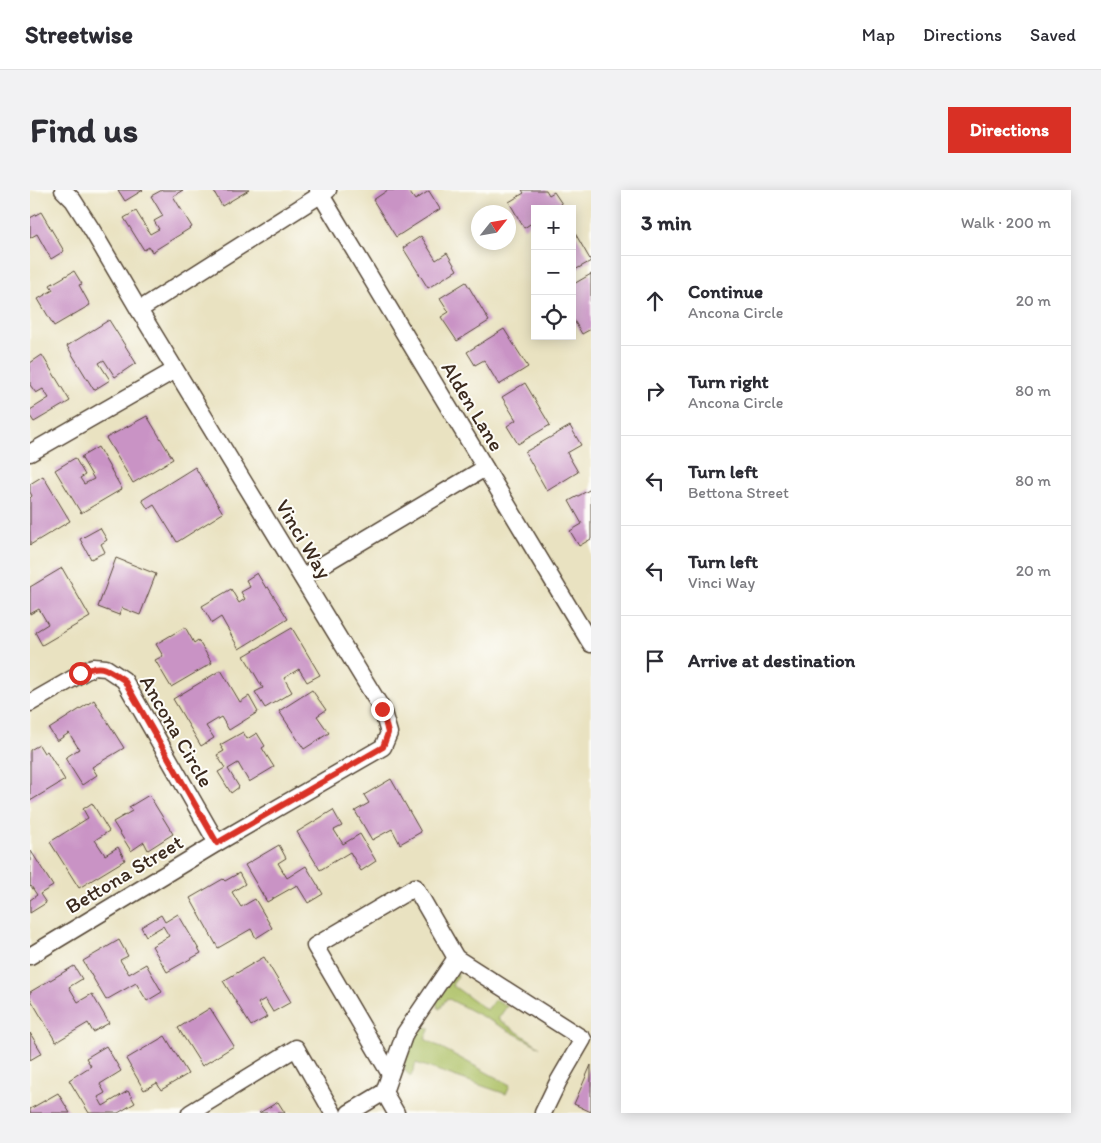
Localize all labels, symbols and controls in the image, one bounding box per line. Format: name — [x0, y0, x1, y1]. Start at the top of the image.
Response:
text: Streetwise — [25, 20, 133, 49]
text: Map — [862, 24, 895, 46]
text: Directions — [923, 24, 1002, 46]
text: Saved — [1030, 24, 1076, 46]
button: Directions — [948, 107, 1071, 153]
text: Find us — [30, 109, 138, 151]
north arrow — [471, 205, 516, 250]
map controls — [531, 205, 576, 340]
button: + — [531, 205, 576, 250]
text: 3 min — [641, 210, 691, 235]
text: Walk · 200 m — [961, 213, 1051, 232]
button: − — [531, 250, 576, 295]
text: Continue — [688, 280, 763, 303]
icon: ahead — [641, 287, 669, 315]
text: 20 m — [1016, 291, 1051, 310]
button: locate — [531, 295, 576, 340]
text: Ancona Circle — [688, 303, 783, 322]
street label: Alden Lane — [436, 357, 510, 455]
text: Turn right — [688, 370, 769, 393]
icon: right — [641, 377, 669, 405]
text: 80 m — [1015, 381, 1051, 400]
text: Ancona Circle — [688, 393, 783, 412]
text: Turn left — [688, 460, 758, 483]
icon: left — [641, 467, 669, 495]
text: 80 m — [1015, 471, 1051, 490]
text: Bettona Street — [688, 483, 789, 502]
street label: Vinci Way — [271, 495, 337, 583]
text: Turn left — [688, 550, 758, 573]
icon: left — [641, 557, 669, 585]
text: 20 m — [1016, 561, 1051, 580]
text: Vinci Way — [688, 573, 755, 592]
icon: arrive — [641, 647, 669, 675]
text: Arrive at destination — [688, 649, 855, 672]
route start — [69, 662, 92, 685]
street label: Ancona Circle — [135, 671, 219, 791]
route end — [371, 698, 394, 721]
street label: Bettona Street — [61, 829, 187, 919]

